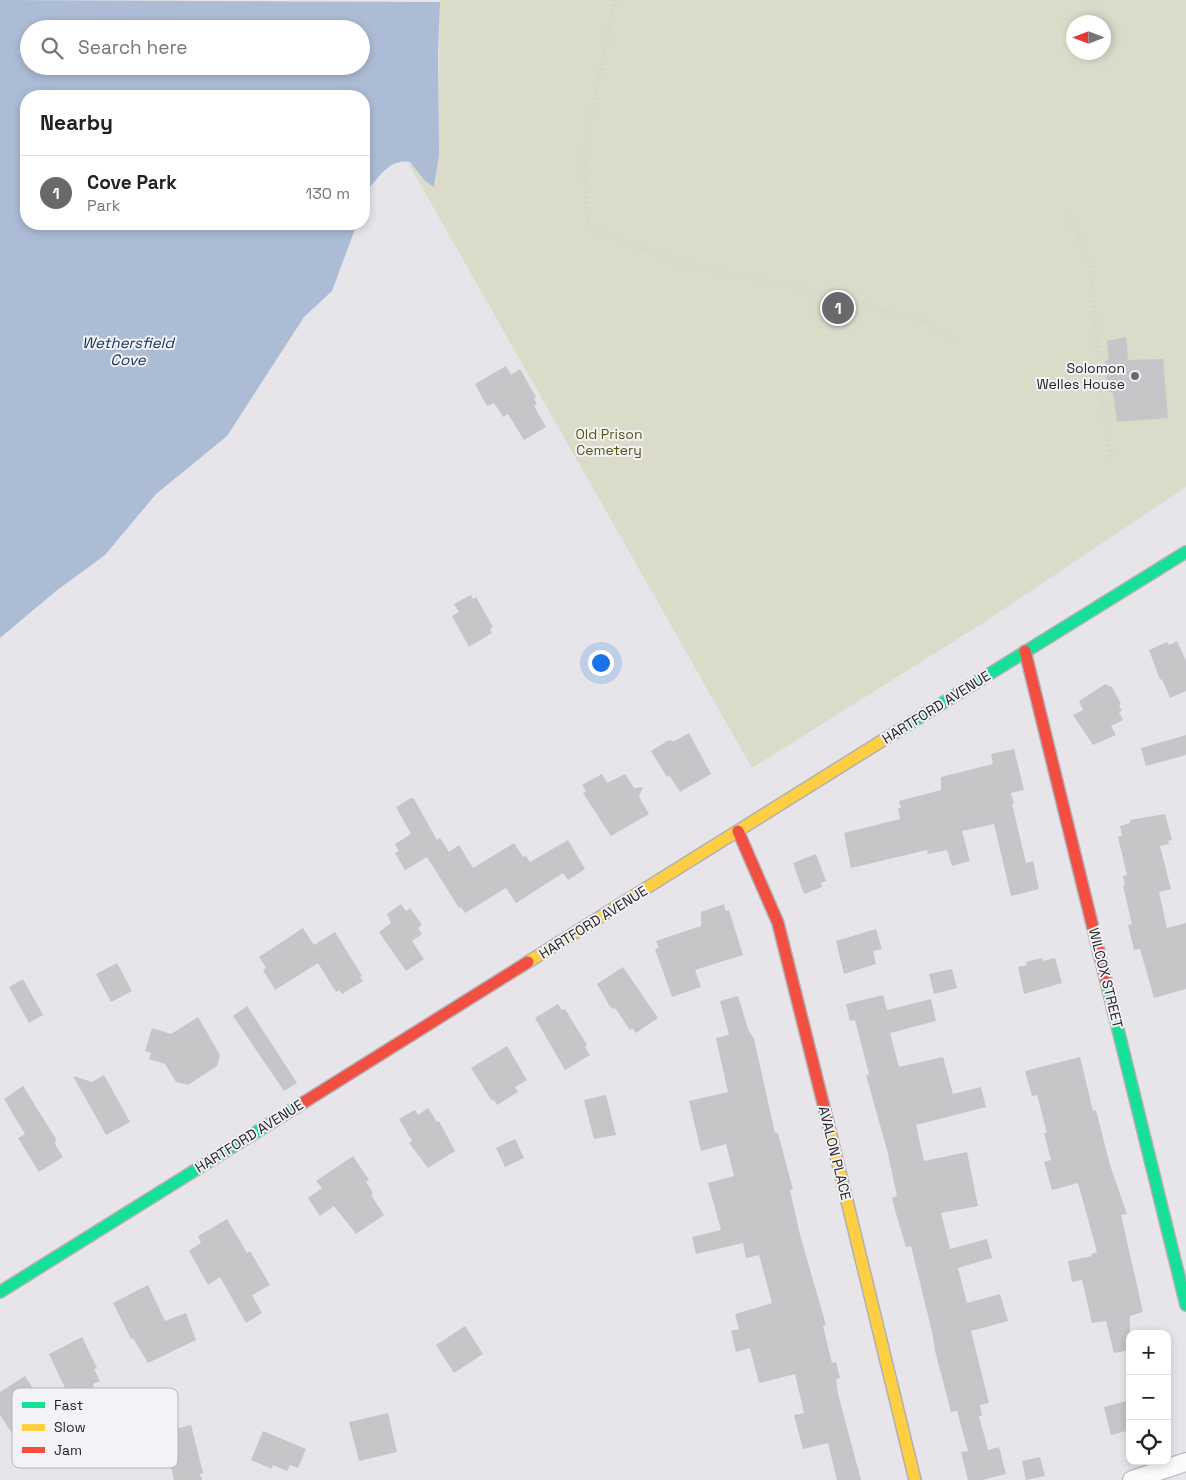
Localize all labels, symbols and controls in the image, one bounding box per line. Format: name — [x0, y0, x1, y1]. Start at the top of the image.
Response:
north arrow — [1066, 15, 1111, 60]
search box — [20, 20, 370, 75]
icon: search — [38, 34, 66, 62]
text: Search here — [78, 35, 188, 60]
text: Nearby — [40, 109, 113, 136]
text: Cove Park — [87, 170, 177, 195]
text: 1 — [52, 183, 60, 204]
text: 130 m — [306, 183, 350, 204]
text: Park — [87, 195, 120, 216]
pin: 1 — [822, 289, 854, 327]
water label: Wethersfield Cove — [82, 333, 176, 369]
place label: Solomon Welles House — [1036, 359, 1125, 393]
marker: Solomon Welles House — [1129, 370, 1141, 382]
park label: Old Prison Cemetery — [575, 425, 643, 459]
your location — [588, 650, 614, 676]
street label: HARTFORD AVENUE — [878, 666, 994, 748]
street label: HARTFORD AVENUE — [535, 881, 651, 963]
street label: WILCOX STREET — [1085, 926, 1127, 1030]
street label: HARTFORD AVENUE — [191, 1095, 307, 1177]
street label: AVALON PLACE — [815, 1104, 855, 1202]
map controls — [1126, 1330, 1171, 1465]
button: + — [1126, 1330, 1171, 1375]
button: − — [1126, 1375, 1171, 1420]
legend — [12, 1388, 178, 1468]
text: Fast — [54, 1396, 83, 1414]
text: Slow — [54, 1418, 86, 1436]
button: locate — [1126, 1420, 1171, 1465]
text: Jam — [54, 1441, 82, 1459]

